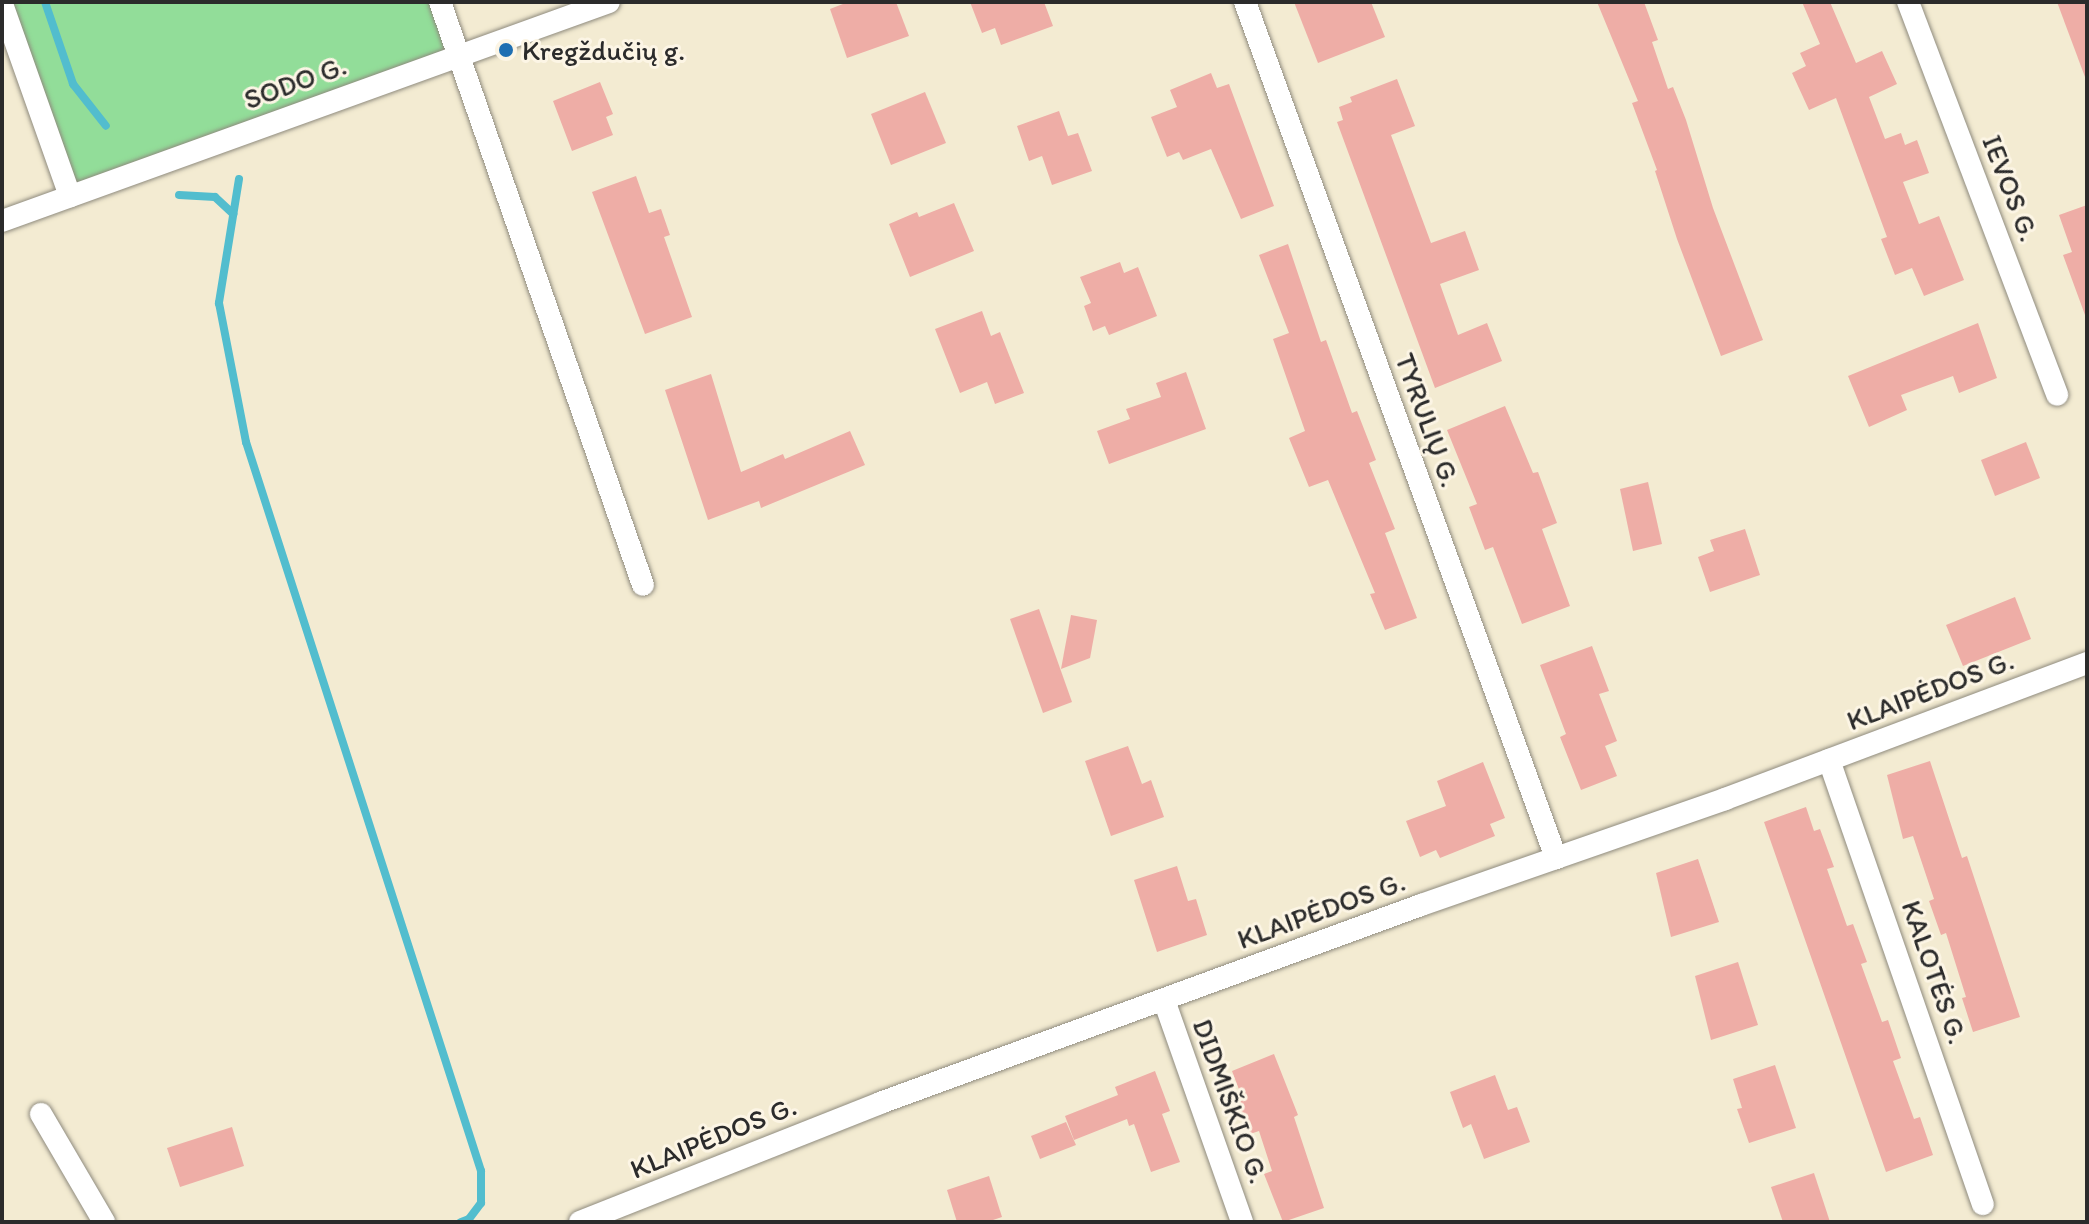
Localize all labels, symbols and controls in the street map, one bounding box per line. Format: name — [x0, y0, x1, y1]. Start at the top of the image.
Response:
place label: Kregždučių g. — [522, 33, 685, 67]
marker: Kregždučių g. — [497, 41, 515, 59]
street label: SODO G. — [239, 48, 351, 116]
street label: IEVOS G. — [1975, 130, 2047, 246]
street label: TYRULIŲ G. — [1388, 349, 1468, 491]
street label: KLAIPĖDOS G. — [1842, 643, 2018, 737]
street label: KLAIPĖDOS G. — [1233, 864, 1409, 956]
street label: KALOTĖS G. — [1895, 896, 1975, 1048]
street label: DIDMIŠKIO G. — [1186, 1014, 1276, 1188]
street label: KLAIPĖDOS G. — [625, 1088, 801, 1186]

